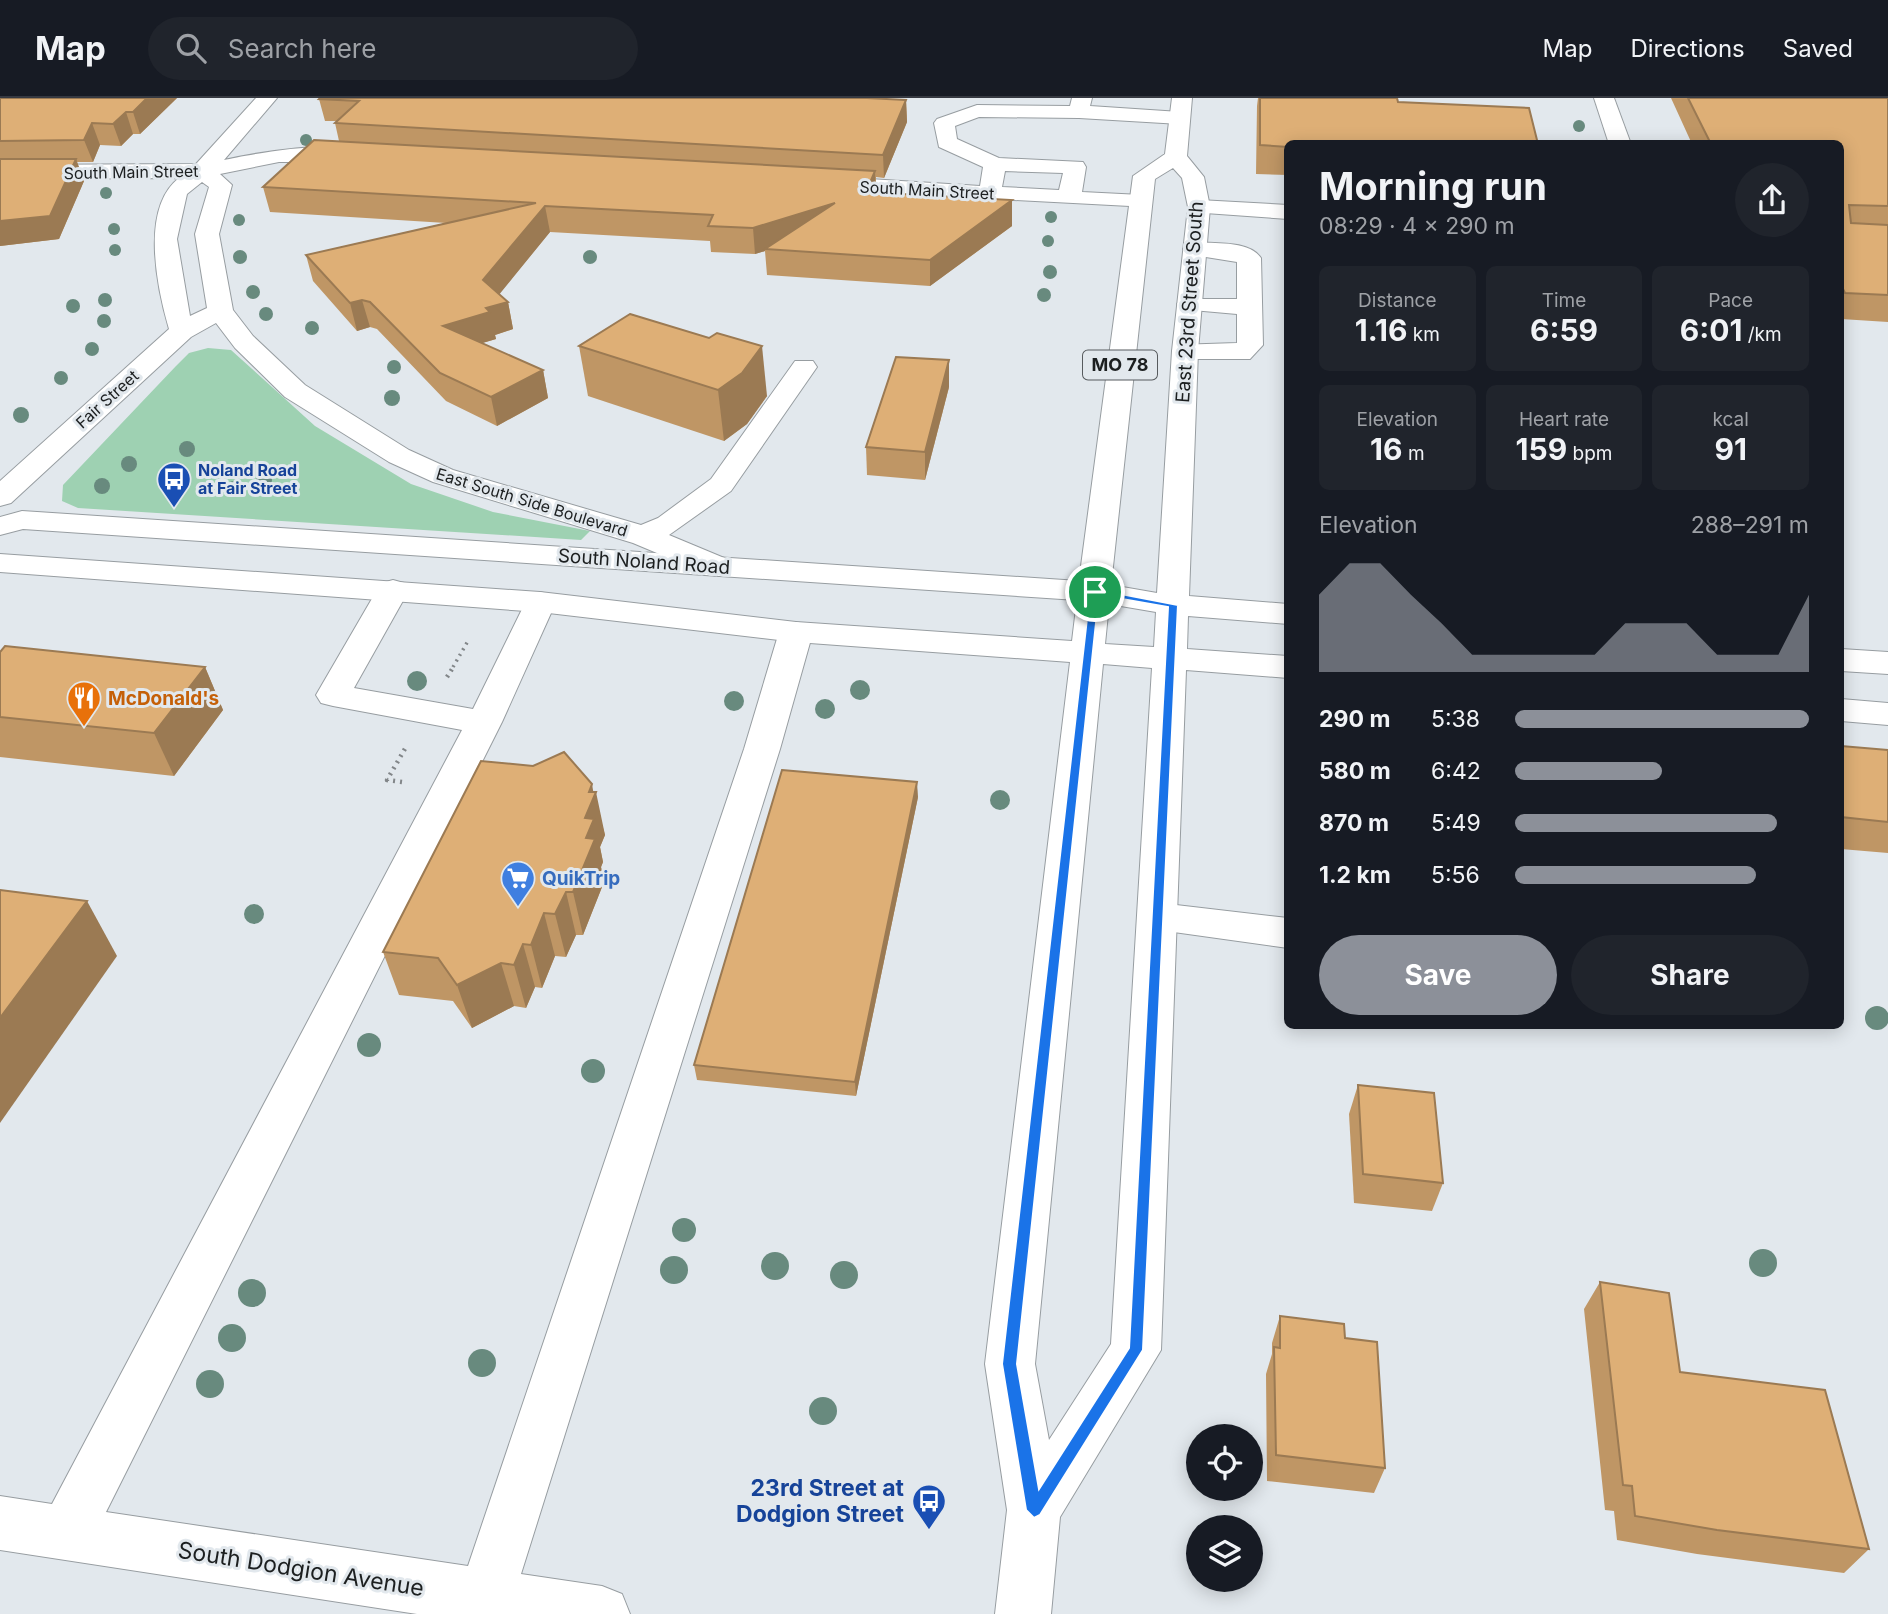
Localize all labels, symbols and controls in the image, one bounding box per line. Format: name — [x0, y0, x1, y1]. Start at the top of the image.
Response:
search box — [148, 17, 638, 80]
text: Map — [35, 28, 106, 68]
icon: search — [172, 29, 210, 67]
text: Search here — [228, 33, 376, 64]
text: Map — [1543, 34, 1592, 63]
text: Directions — [1630, 34, 1745, 63]
text: Saved — [1783, 34, 1853, 63]
street label: South Main Street — [63, 161, 199, 183]
text: Morning run — [1319, 163, 1547, 209]
button: share — [1735, 163, 1809, 237]
street label: South Main Street — [859, 176, 995, 204]
street label: East 23rd Street South — [1171, 200, 1208, 404]
text: 08:29 · 4 × 290 m — [1319, 212, 1515, 240]
text: Distance — [1358, 289, 1437, 312]
text: Time — [1542, 289, 1586, 312]
text: Pace — [1708, 289, 1753, 312]
text: 1.16 — [1355, 312, 1407, 348]
text: 6:59 — [1530, 312, 1598, 348]
text: 6:01 — [1680, 312, 1742, 348]
text: km — [1407, 323, 1440, 346]
text: /km — [1742, 323, 1782, 346]
road number: MO 78 — [1083, 351, 1157, 380]
street label: Fair Street — [71, 366, 143, 432]
text: Elevation — [1357, 408, 1438, 431]
text: Heart rate — [1519, 408, 1609, 431]
text: kcal — [1713, 408, 1749, 431]
text: 16 — [1370, 431, 1403, 467]
text: 159 — [1516, 431, 1567, 467]
text: 91 — [1714, 431, 1747, 467]
text: m — [1403, 442, 1425, 465]
text: bpm — [1567, 442, 1612, 465]
bus stop icon: Noland Road at Fair Street — [155, 460, 193, 509]
place label: Noland Road at Fair Street — [198, 460, 298, 498]
street label: East South Side Boulevard — [434, 463, 630, 541]
text: Elevation — [1319, 511, 1418, 539]
text: 288–291 m — [1691, 511, 1809, 539]
street label: South Noland Road — [557, 544, 731, 579]
pin — [1065, 562, 1125, 622]
icon: arrive — [1076, 573, 1114, 611]
restaurant icon: McDonald's — [65, 679, 103, 728]
place label: McDonald's — [108, 687, 219, 710]
text: 290 m — [1319, 705, 1390, 733]
text: 5:38 — [1431, 705, 1480, 733]
text: 580 m — [1319, 757, 1391, 785]
text: 6:42 — [1431, 757, 1481, 785]
text: 870 m — [1319, 809, 1389, 837]
text: 5:49 — [1431, 809, 1481, 837]
supermarket icon: QuikTrip — [499, 859, 537, 908]
text: 1.2 km — [1319, 861, 1391, 889]
text: 5:56 — [1431, 861, 1480, 889]
place label: QuikTrip — [542, 867, 620, 890]
button: Save — [1319, 935, 1557, 1015]
button: Share — [1571, 935, 1809, 1015]
map controls — [1186, 1424, 1263, 1592]
button: locate — [1186, 1424, 1263, 1501]
place label: 23rd Street at Dodgion Street — [736, 1474, 905, 1528]
bus stop icon: 23rd Street at Dodgion Street — [910, 1482, 948, 1531]
button: layers — [1186, 1515, 1263, 1592]
street label: South Dodgion Avenue — [176, 1536, 426, 1602]

